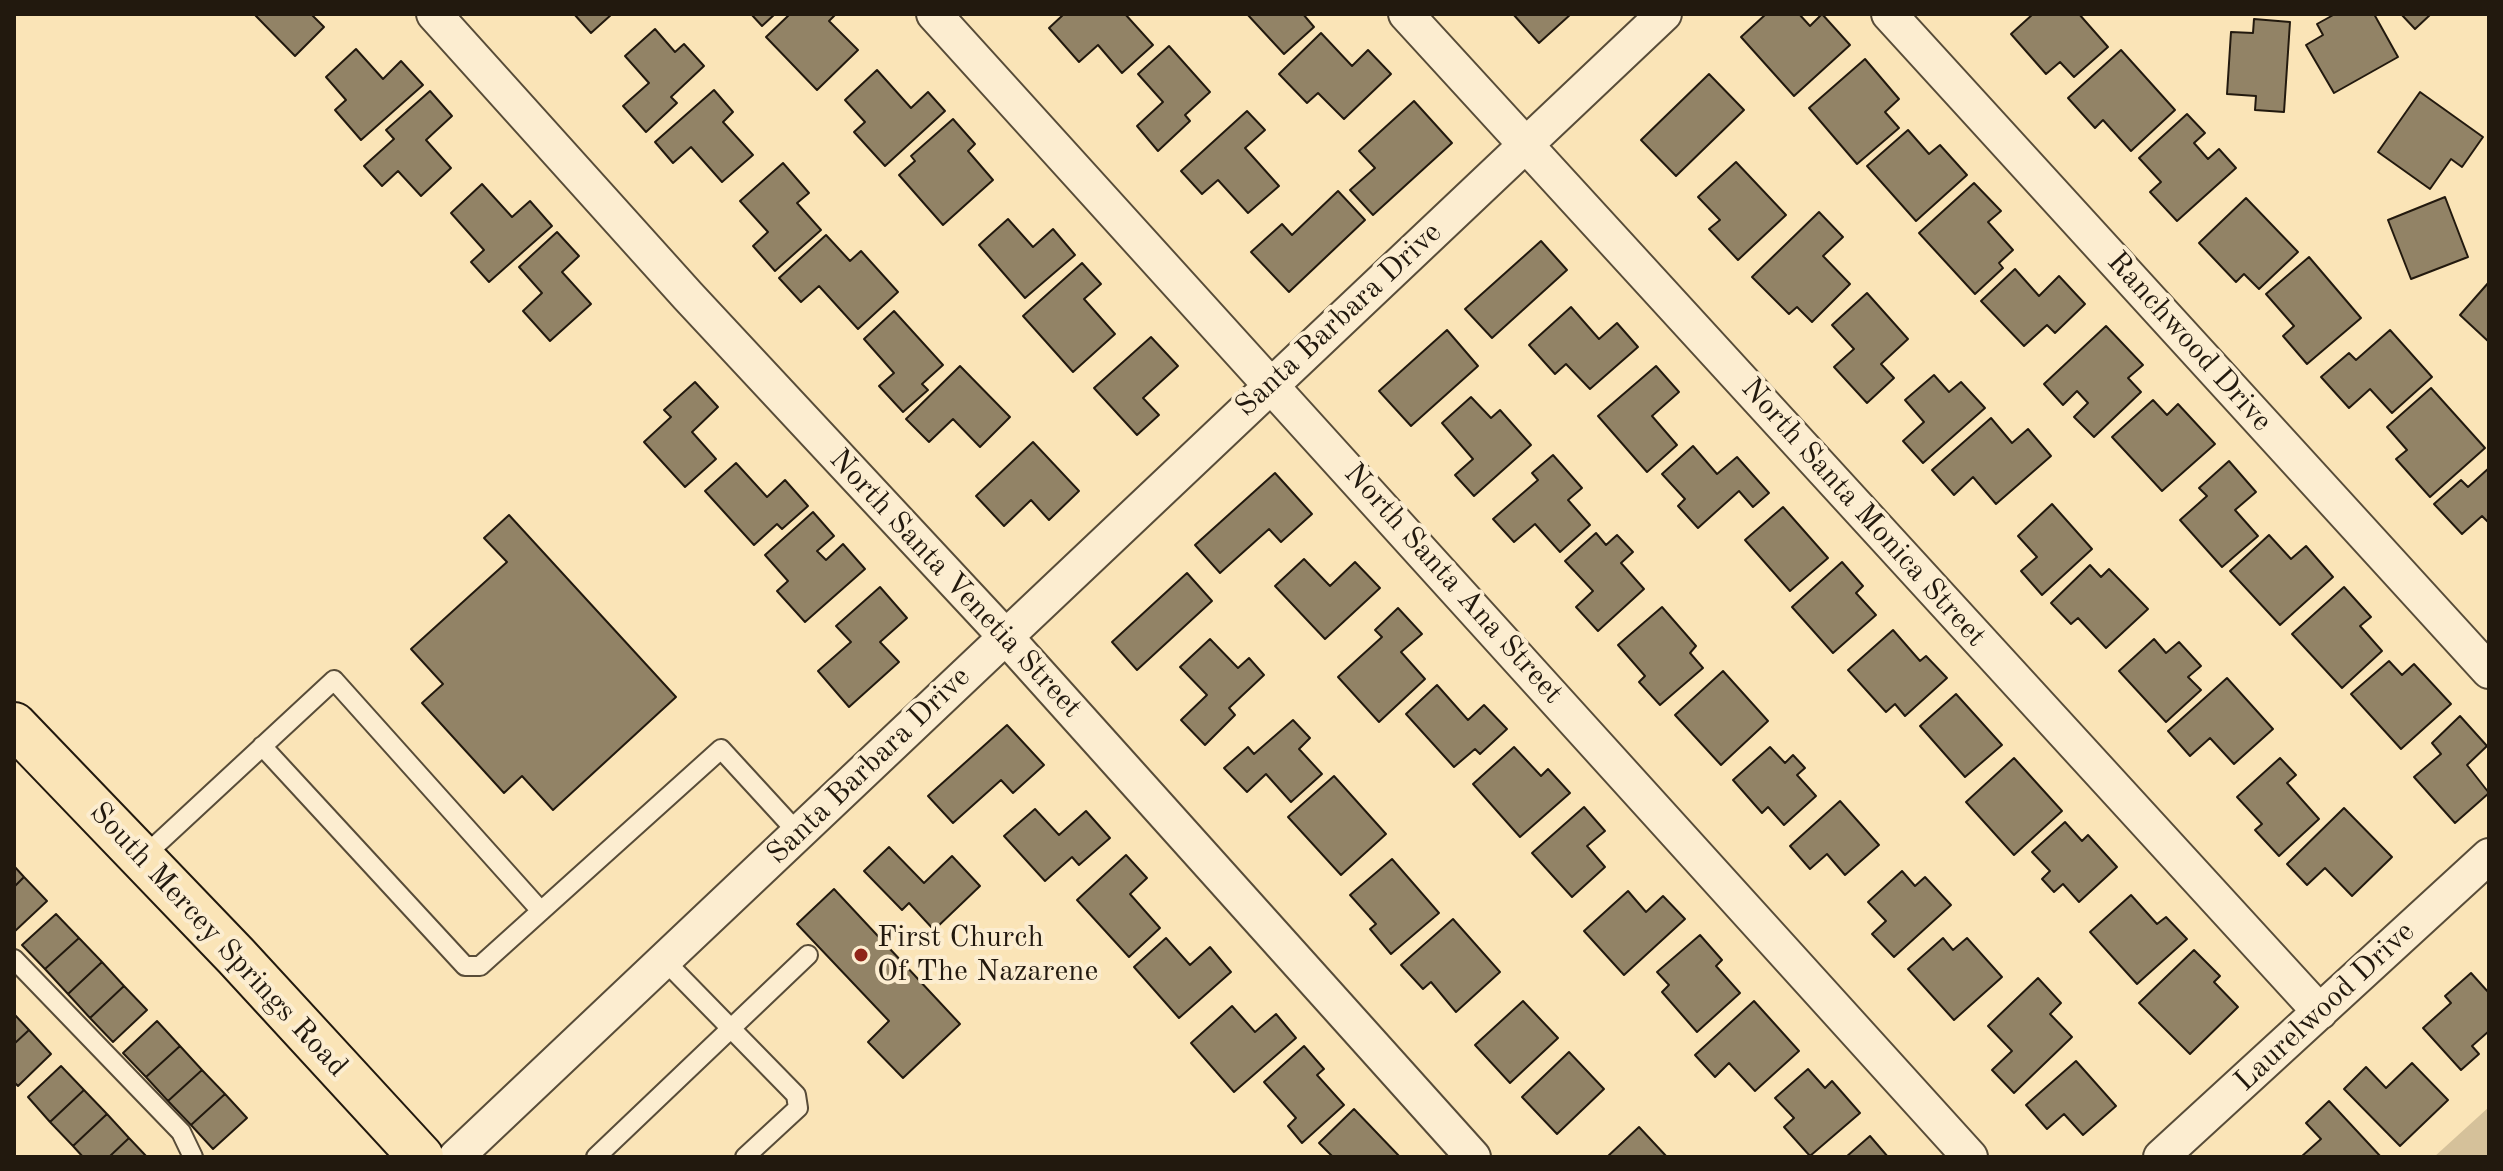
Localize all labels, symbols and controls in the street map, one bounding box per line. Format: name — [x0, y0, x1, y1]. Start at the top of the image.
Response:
street label: Santa Barbara Drive — [1228, 215, 1450, 425]
street label: Ranchwood Drive — [2099, 245, 2279, 439]
street label: North Santa Monica Street — [1733, 371, 1993, 655]
street label: North Santa Venetia Street — [821, 442, 1089, 726]
street label: North Santa Ana Street — [1336, 457, 1570, 711]
street label: Santa Barbara Drive — [760, 660, 978, 872]
street label: South Mercey Springs Road — [81, 795, 355, 1085]
street label: Laurelwood Drive — [2228, 914, 2422, 1100]
place label: First Church Of The Nazarene — [877, 920, 1098, 990]
marker: First Church Of The Nazarene — [852, 946, 870, 964]

